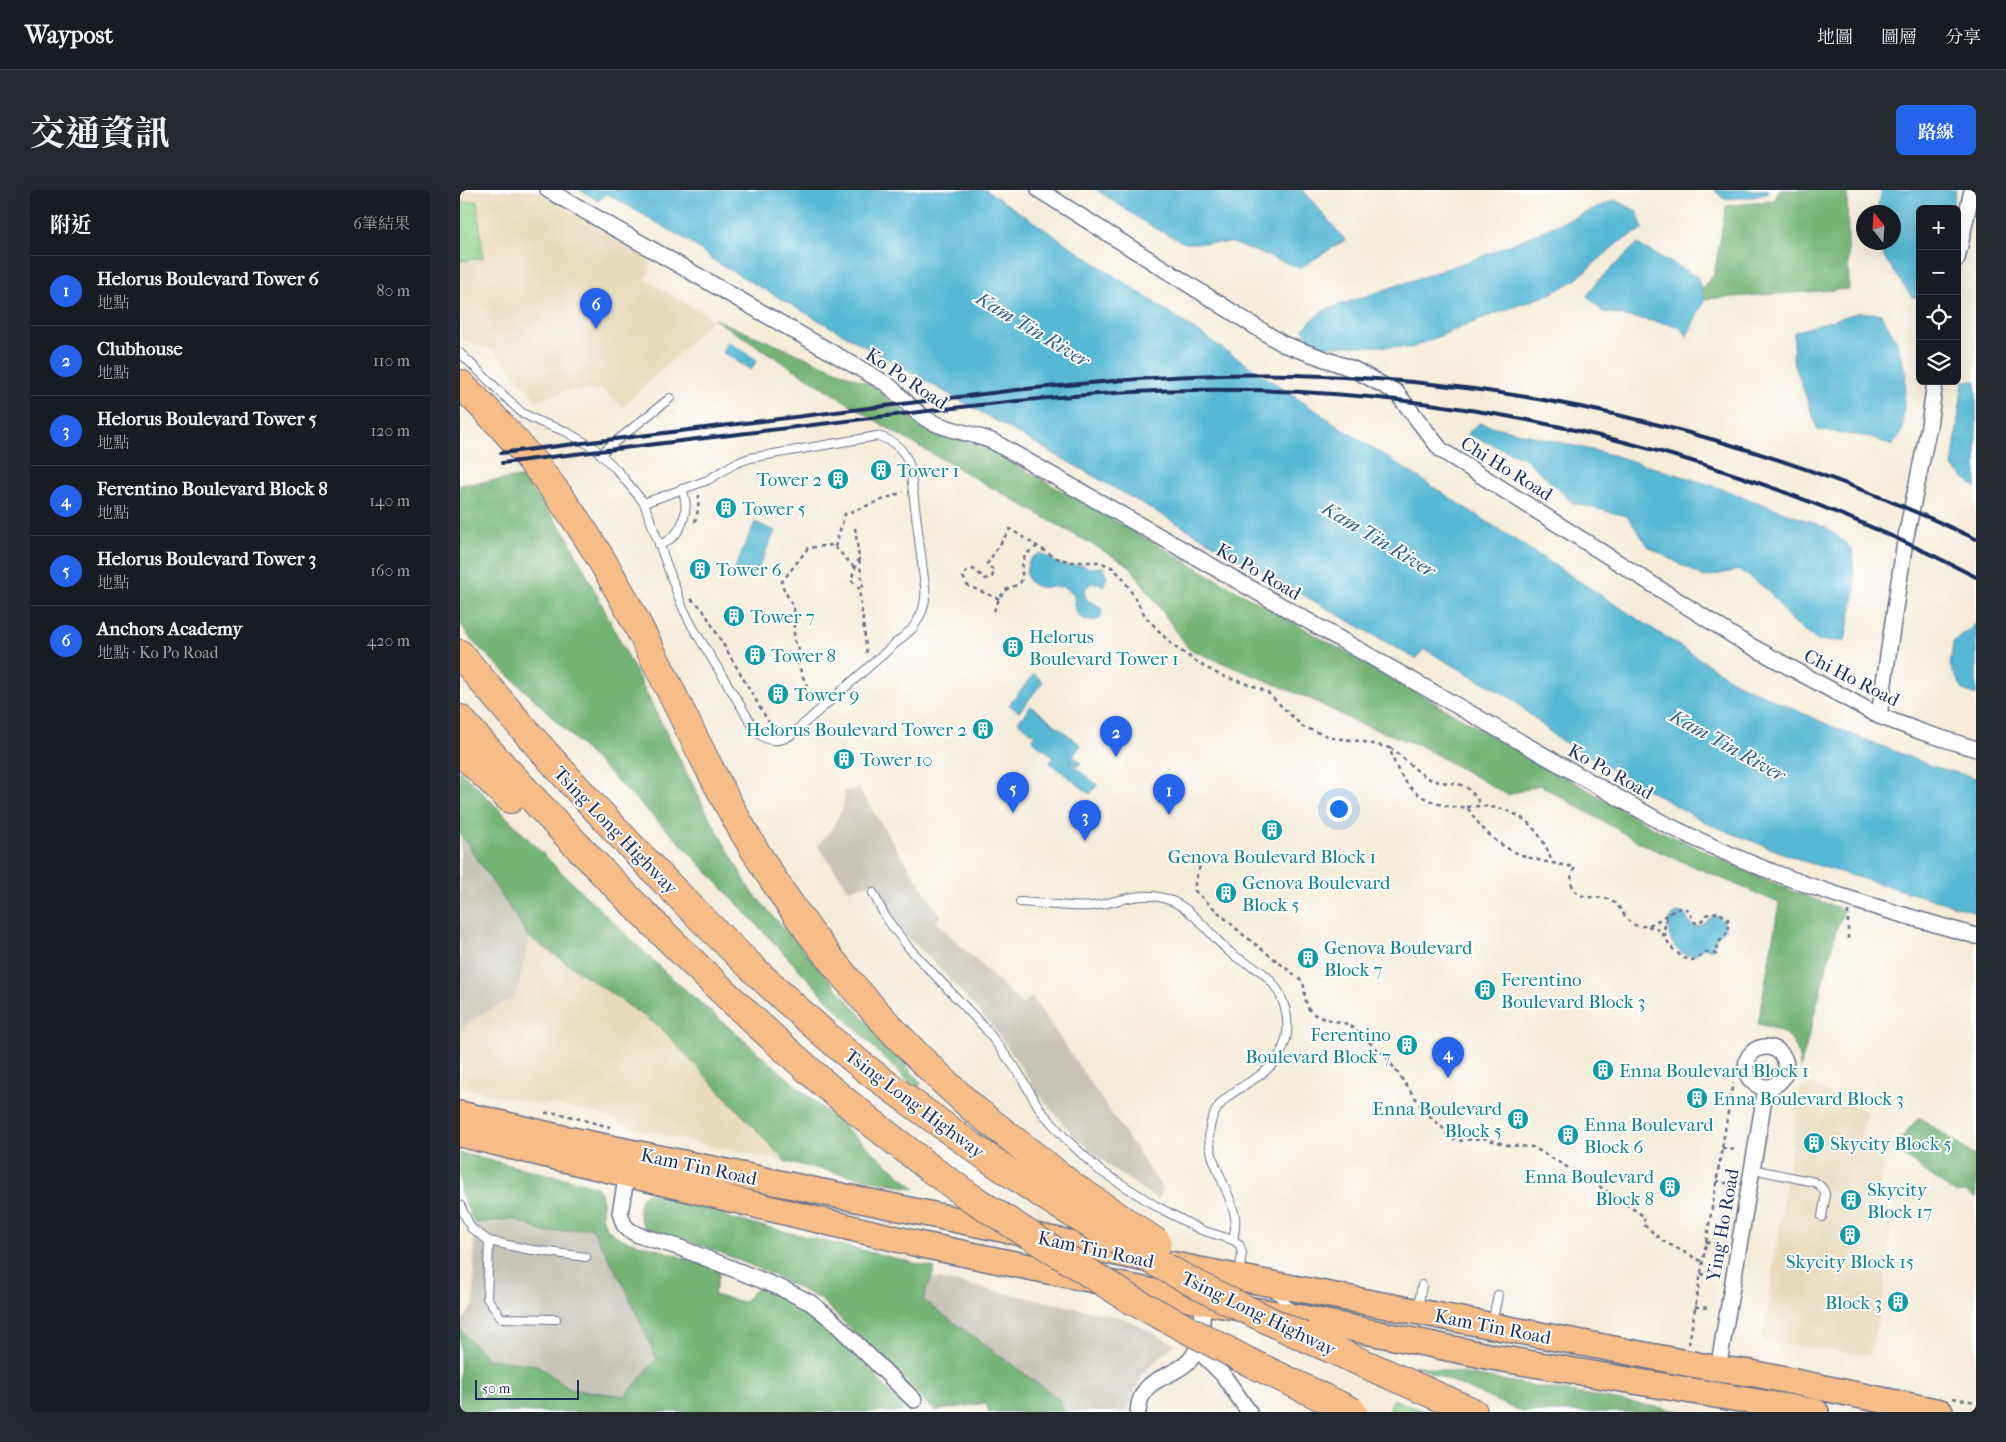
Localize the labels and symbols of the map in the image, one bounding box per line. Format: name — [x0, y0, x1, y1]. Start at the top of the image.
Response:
north arrow — [1856, 205, 1901, 250]
water label: Kam Tin River — [970, 286, 1095, 373]
pin: 6 — [580, 288, 612, 329]
street label: Ko Po Road — [861, 343, 952, 415]
street label: Chi Ho Road — [1457, 432, 1557, 506]
building icon: Tower 1 — [869, 458, 893, 482]
place label: Tower 1 — [897, 460, 959, 482]
building icon: Tower 2 — [826, 467, 850, 491]
place label: Tower 2 — [757, 469, 822, 491]
building icon: Tower 5 — [714, 496, 738, 520]
water label: Kam Tin River — [1316, 496, 1441, 583]
place label: Tower 5 — [742, 498, 806, 520]
street label: Ko Po Road — [1212, 539, 1305, 605]
building icon: Tower 6 — [688, 557, 712, 581]
place label: Tower 6 — [716, 559, 783, 581]
building icon: Tower 7 — [722, 604, 746, 628]
place label: Tower 7 — [750, 606, 815, 628]
place label: Helorus Boulevard Tower 1 — [1029, 626, 1179, 670]
building icon: Helorus Boulevard Tower 1 — [1001, 635, 1025, 659]
building icon: Tower 8 — [743, 643, 767, 667]
street label: Chi Ho Road — [1800, 644, 1903, 712]
place label: Tower 8 — [771, 645, 836, 667]
building icon: Tower 9 — [766, 682, 790, 706]
place label: Tower 9 — [794, 684, 860, 706]
water label: Kam Tin River — [1664, 703, 1791, 788]
pin: 2 — [1100, 716, 1132, 757]
building icon: Helorus Boulevard Tower 2 — [971, 717, 995, 741]
place label: Helorus Boulevard Tower 2 — [746, 719, 967, 741]
street label: Ko Po Road — [1564, 739, 1658, 805]
building icon: Tower 10 — [832, 747, 856, 771]
place label: Tower 10 — [860, 749, 933, 771]
street label: Tsing Long Highway — [549, 762, 683, 900]
pin: 5 — [997, 772, 1029, 813]
pin: 1 — [1153, 774, 1185, 815]
your location — [1326, 796, 1352, 822]
pin: 3 — [1069, 800, 1101, 841]
building icon: Genova Boulevard Block 1 — [1260, 818, 1284, 842]
place label: Genova Boulevard Block 1 — [1168, 846, 1376, 868]
place label: Genova Boulevard Block 5 — [1242, 872, 1391, 916]
building icon: Genova Boulevard Block 5 — [1214, 881, 1238, 905]
place label: Genova Boulevard Block 7 — [1324, 937, 1473, 981]
building icon: Genova Boulevard Block 7 — [1296, 946, 1320, 970]
place label: Ferentino Boulevard Block 3 — [1501, 969, 1645, 1013]
building icon: Ferentino Boulevard Block 3 — [1473, 978, 1497, 1002]
place label: Ferentino Boulevard Block 7 — [1245, 1024, 1391, 1068]
building icon: Ferentino Boulevard Block 7 — [1395, 1033, 1419, 1057]
pin: 4 — [1432, 1037, 1464, 1078]
street label: Tsing Long Highway — [840, 1044, 989, 1164]
building icon: Enna Boulevard Block 1 — [1591, 1058, 1615, 1082]
place label: Enna Boulevard Block 1 — [1619, 1060, 1809, 1082]
building icon: Enna Boulevard Block 3 — [1685, 1086, 1709, 1110]
place label: Enna Boulevard Block 3 — [1713, 1088, 1904, 1110]
place label: Enna Boulevard Block 5 — [1372, 1098, 1503, 1142]
building icon: Enna Boulevard Block 5 — [1506, 1107, 1530, 1131]
place label: Enna Boulevard Block 6 — [1584, 1114, 1714, 1158]
building icon: Enna Boulevard Block 6 — [1556, 1123, 1580, 1147]
building icon: Skycity Block 5 — [1802, 1131, 1826, 1155]
place label: Skycity Block 5 — [1830, 1133, 1952, 1155]
street label: Kam Tin Road — [639, 1144, 759, 1190]
place label: Enna Boulevard Block 8 — [1524, 1166, 1655, 1210]
street label: Ying Ho Road — [1702, 1166, 1744, 1284]
building icon: Enna Boulevard Block 8 — [1658, 1175, 1682, 1199]
place label: Skycity Block 17 — [1867, 1179, 1932, 1223]
building icon: Skycity Block 17 — [1839, 1188, 1863, 1212]
building icon: Skycity Block 15 — [1838, 1223, 1862, 1247]
street label: Kam Tin Road — [1036, 1227, 1156, 1273]
place label: Skycity Block 15 — [1786, 1251, 1914, 1273]
street label: Tsing Long Highway — [1178, 1267, 1340, 1361]
building icon: Block 3 — [1886, 1290, 1910, 1314]
place label: Block 3 — [1825, 1292, 1882, 1314]
street label: Kam Tin Road — [1433, 1305, 1554, 1349]
scale bar — [475, 1377, 579, 1400]

